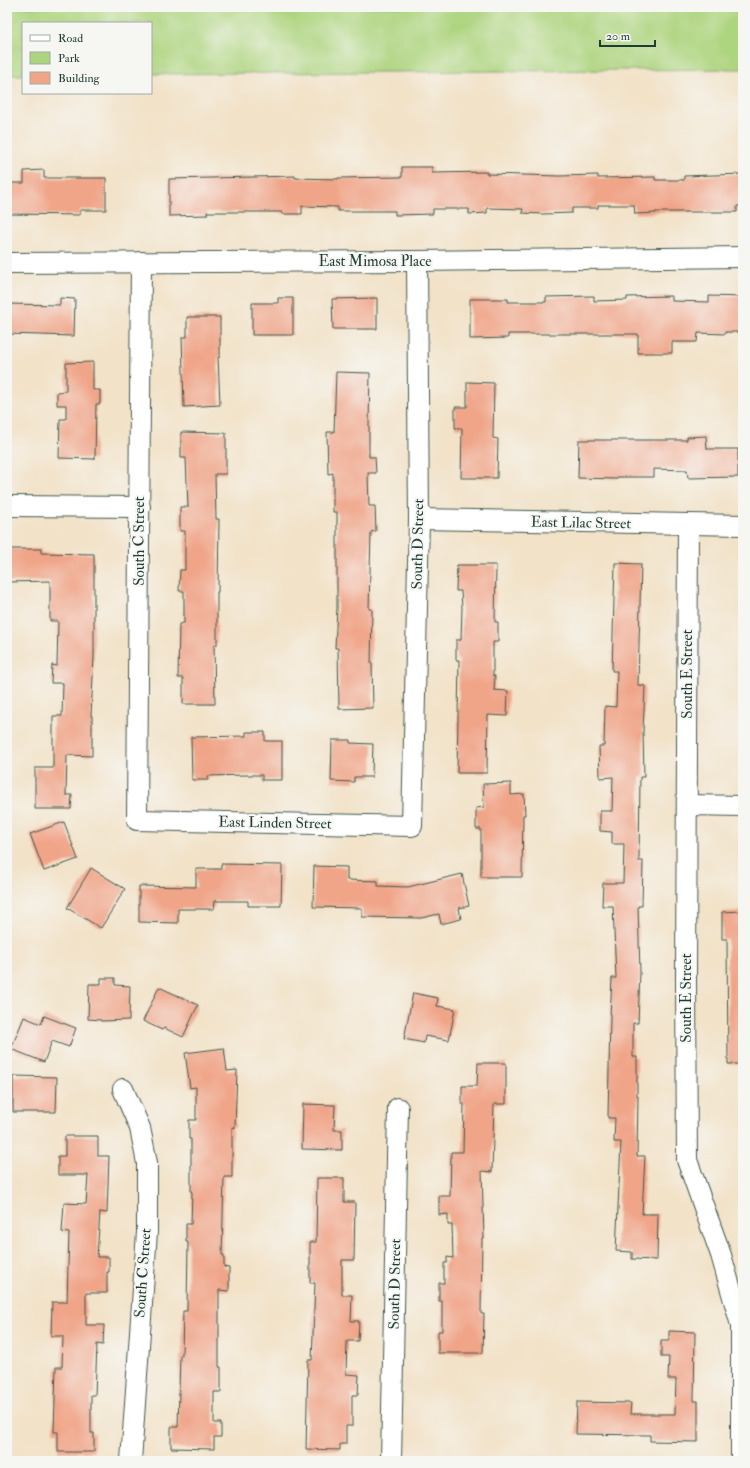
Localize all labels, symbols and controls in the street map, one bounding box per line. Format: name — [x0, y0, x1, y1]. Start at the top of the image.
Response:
legend — [22, 22, 152, 94]
scale bar — [600, 22, 655, 48]
text: 20 m — [606, 29, 631, 44]
text: Road — [58, 31, 83, 46]
text: Park — [58, 51, 80, 66]
text: Building — [58, 71, 101, 86]
street label: East Mimosa Place — [318, 252, 432, 271]
street label: South C Street — [130, 496, 149, 586]
street label: South D Street — [408, 498, 428, 590]
street label: East Lilac Street — [531, 513, 631, 533]
street label: South E Street — [678, 629, 697, 719]
street label: East Linden Street — [218, 813, 332, 833]
street label: South E Street — [677, 953, 696, 1043]
street label: South C Street — [130, 1228, 156, 1318]
street label: South D Street — [385, 1238, 405, 1330]

